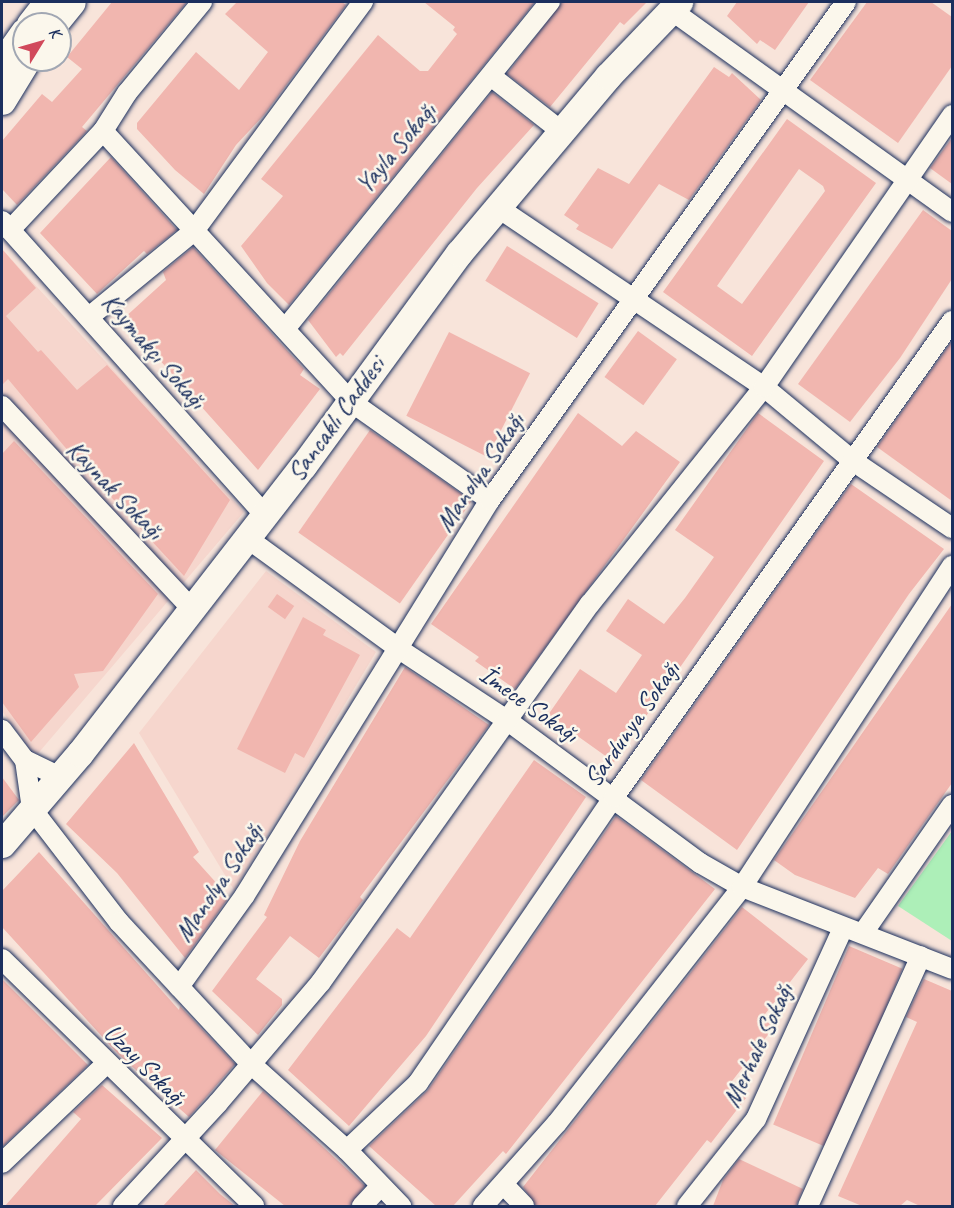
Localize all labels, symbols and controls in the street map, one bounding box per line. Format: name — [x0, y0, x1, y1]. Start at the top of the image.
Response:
north arrow — [12, 12, 72, 72]
text: K — [44, 23, 65, 42]
street label: Yayla Sokağı — [349, 97, 443, 199]
street label: Kaymakçı Sokağı — [95, 287, 213, 415]
street label: Sancaklı Caddesi — [280, 351, 392, 487]
street label: Manolya Sokağı — [429, 407, 531, 537]
street label: Kaynak Sokağı — [60, 434, 170, 546]
street label: Sardunya Sokağı — [577, 655, 687, 793]
street label: İmece Sokağı — [474, 659, 584, 749]
street label: Manolya Sokağı — [168, 817, 270, 947]
street label: Merhale Sokağı — [716, 978, 800, 1112]
street label: Uzay Sokağı — [97, 1017, 193, 1113]

